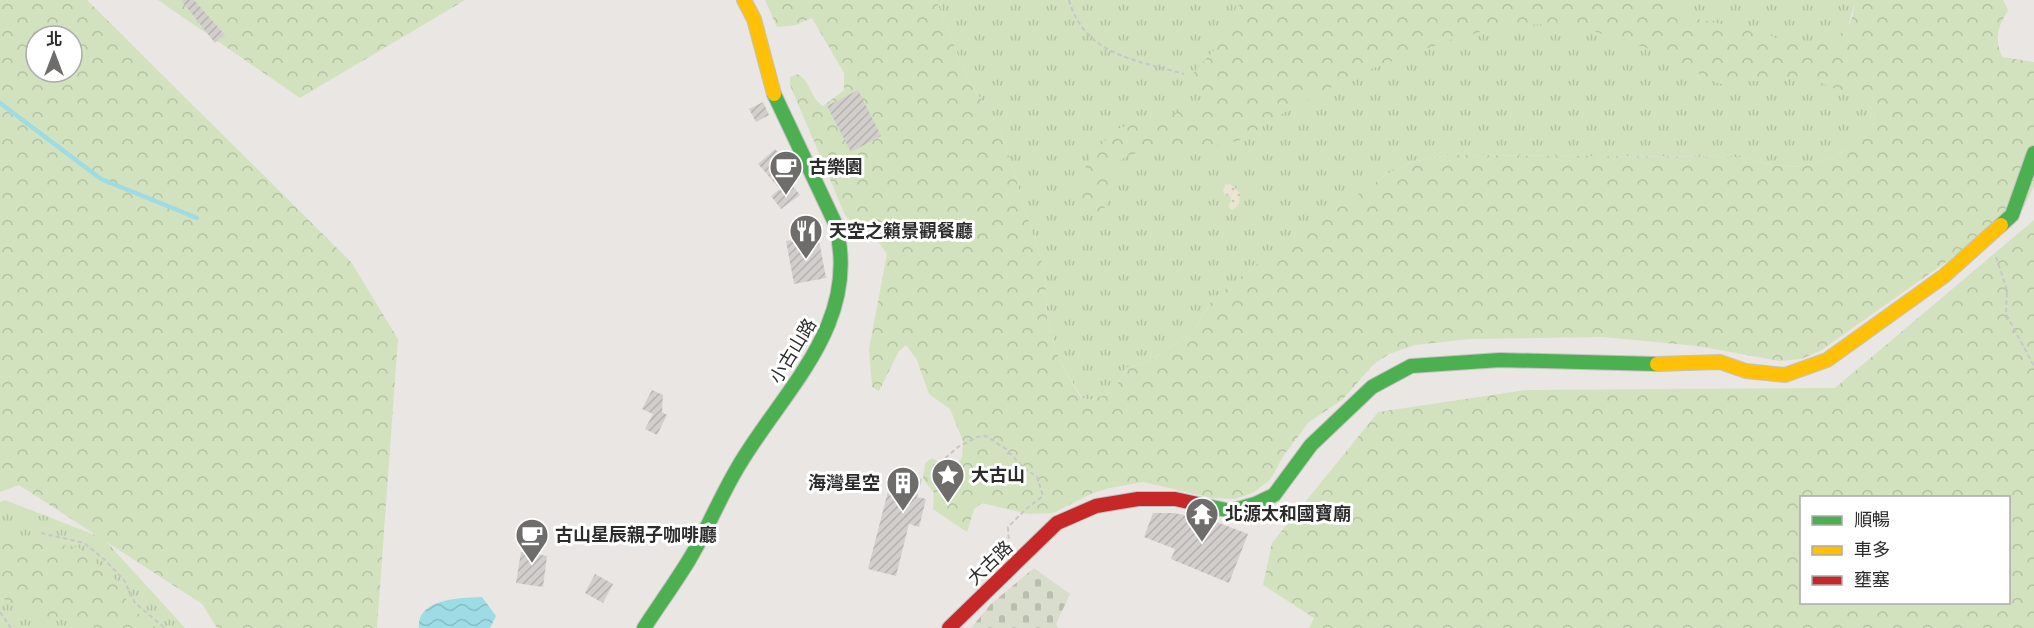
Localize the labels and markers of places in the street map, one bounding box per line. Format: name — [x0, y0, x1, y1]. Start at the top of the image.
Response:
cafe icon: 古樂園 — [768, 149, 804, 196]
place label: 古樂園 — [809, 154, 863, 178]
restaurant icon: 天空之籟景觀餐廳 — [788, 213, 824, 260]
place label: 天空之籟景觀餐廳 — [829, 218, 973, 242]
place icon: 大古山 — [930, 457, 966, 504]
place label: 大古山 — [971, 462, 1025, 486]
building icon: 海灣星空 — [885, 465, 921, 512]
place label: 海灣星空 — [808, 470, 880, 494]
temple icon: 北源太和國寶廟 — [1184, 496, 1220, 543]
place label: 北源太和國寶廟 — [1225, 501, 1351, 525]
cafe icon: 古山星辰親子咖啡廳 — [514, 517, 550, 564]
place label: 古山星辰親子咖啡廳 — [555, 522, 717, 546]

